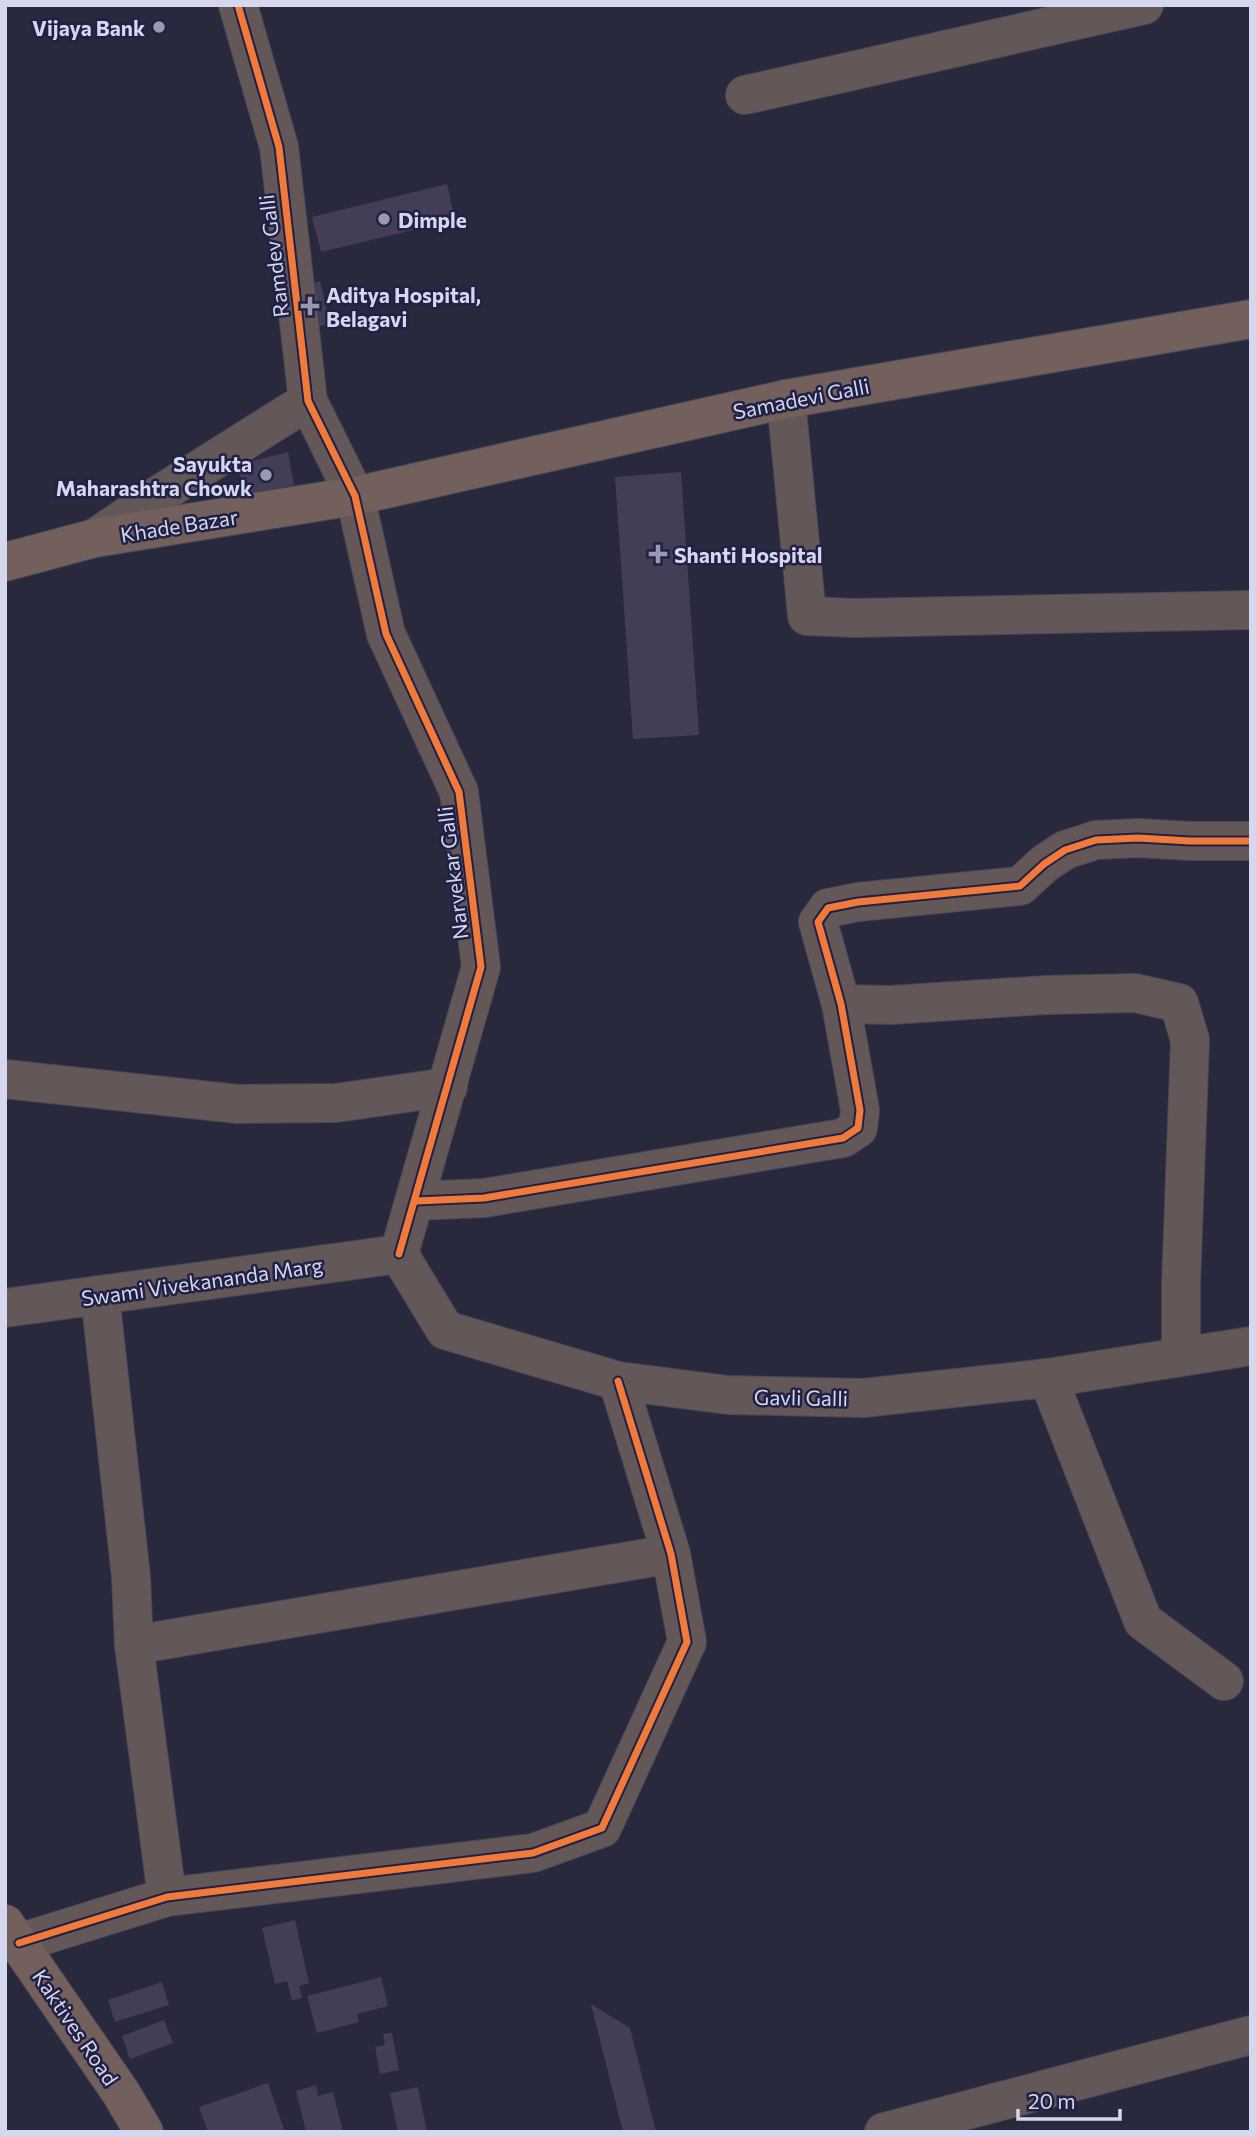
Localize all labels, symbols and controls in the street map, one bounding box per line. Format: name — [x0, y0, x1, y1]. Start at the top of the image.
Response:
place label: Vijaya Bank — [32, 15, 145, 40]
marker: Vijaya Bank — [151, 19, 167, 35]
street label: Ramdev Galli — [253, 193, 293, 319]
place label: Dimple — [398, 207, 467, 232]
marker: Dimple — [376, 211, 392, 227]
place label: Aditya Hospital, Belagavi — [326, 282, 481, 331]
marker: Aditya Hospital, Belagavi — [300, 296, 320, 316]
street label: Samadevi Galli — [731, 373, 871, 423]
place label: Sayukta Maharashtra Chowk — [56, 451, 252, 500]
marker: Sayukta Maharashtra Chowk — [258, 467, 274, 483]
street label: Khade Bazar — [118, 503, 240, 547]
place label: Shanti Hospital — [674, 542, 823, 567]
marker: Shanti Hospital — [648, 544, 668, 564]
street label: Narvekar Galli — [431, 805, 473, 941]
street label: Swami Vivekananda Marg — [80, 1252, 324, 1310]
street label: Gavli Galli — [754, 1384, 848, 1410]
street label: Kaktives Road — [28, 1964, 124, 2090]
scale bar — [1018, 2078, 1120, 2122]
text: 20 m — [1028, 2088, 1076, 2113]

